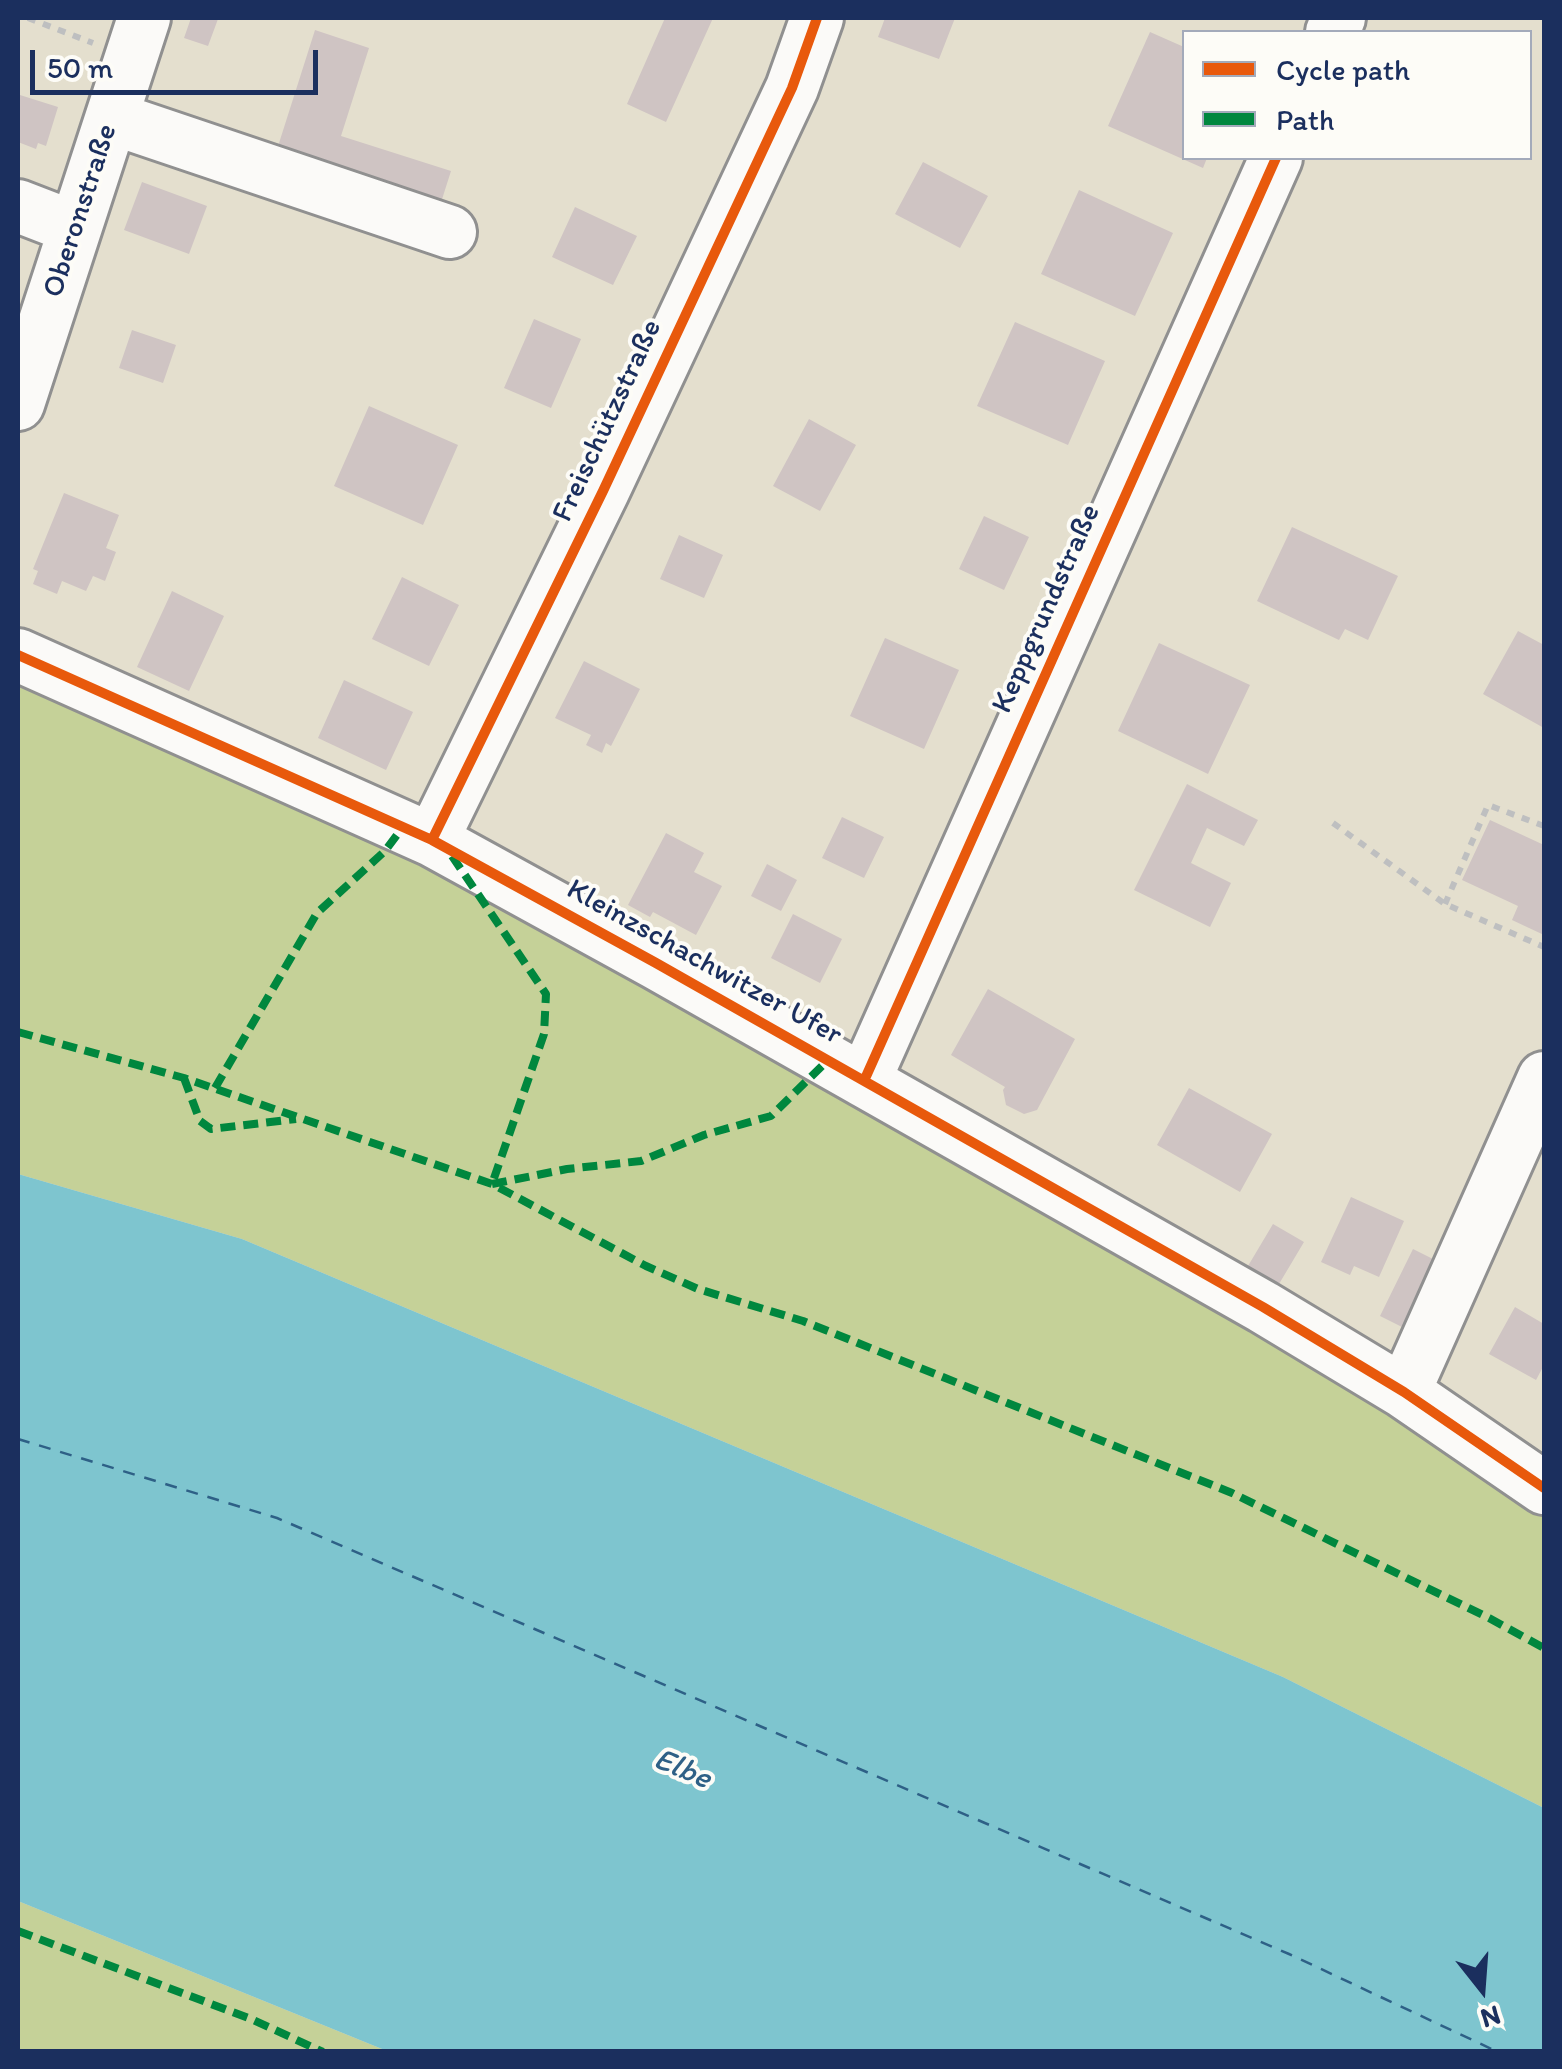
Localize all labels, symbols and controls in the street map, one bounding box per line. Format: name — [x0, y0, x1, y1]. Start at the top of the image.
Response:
scale bar — [35, 30, 322, 92]
legend — [1182, 30, 1532, 160]
text: 50 m — [47, 49, 113, 86]
text: Cycle path — [1276, 51, 1410, 88]
text: Path — [1276, 101, 1334, 138]
street label: Oberonstraße — [36, 120, 126, 302]
street label: Freischützstraße — [545, 314, 671, 528]
street label: Keppgrundstraße — [985, 499, 1109, 719]
street label: Kleinzschachwitzer Ufer — [560, 872, 848, 1054]
water label: Elbe — [648, 1741, 716, 1799]
north arrow — [1432, 1939, 1532, 2039]
text: N — [1477, 1999, 1505, 2037]

